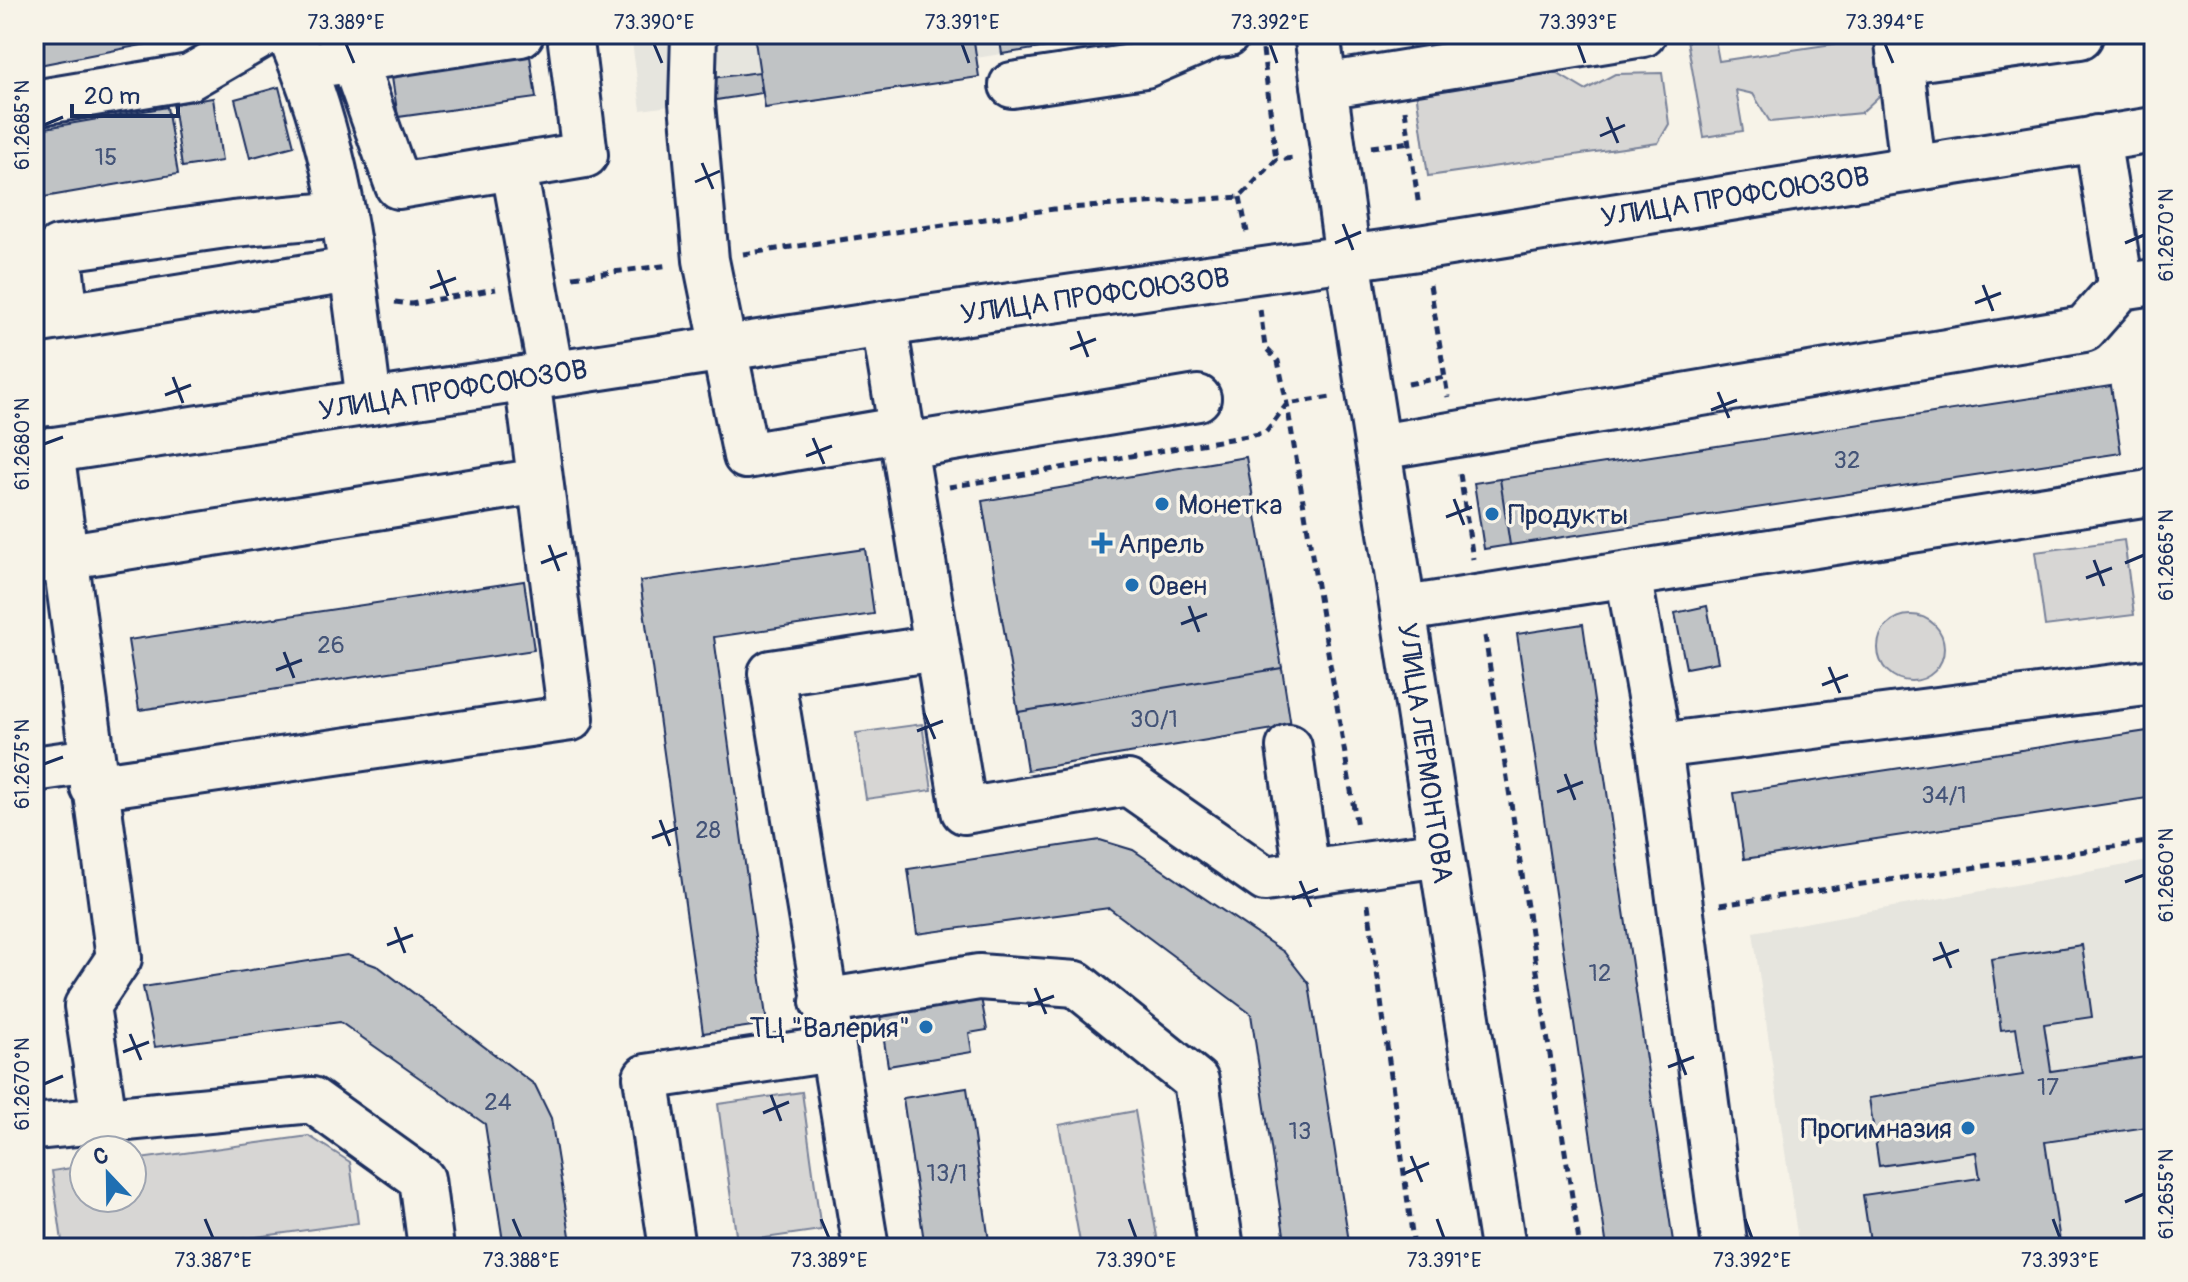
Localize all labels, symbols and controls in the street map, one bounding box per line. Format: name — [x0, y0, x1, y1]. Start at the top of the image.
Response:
text: 73.389°E — [308, 10, 384, 35]
text: 73.390°E — [614, 10, 694, 35]
text: 73.391°E — [925, 10, 999, 35]
text: 73.392°E — [1231, 10, 1309, 35]
text: 73.393°E — [1539, 10, 1617, 35]
text: 73.394°E — [1846, 10, 1924, 35]
scale bar — [72, 68, 178, 118]
text: 61.2685°N — [10, 80, 35, 170]
text: 20 m — [84, 82, 140, 111]
house number: 15 — [95, 143, 117, 172]
street label: УЛИЦА ПРОФСОЮЗОВ — [1598, 159, 1872, 236]
text: 61.2670°N — [2154, 189, 2179, 281]
street label: УЛИЦА ПРОФСОЮЗОВ — [958, 260, 1232, 333]
street label: УЛИЦА ПРОФСОЮЗОВ — [316, 352, 590, 429]
text: 61.2680°N — [10, 398, 35, 490]
house number: 32 — [1834, 446, 1860, 475]
place label: Монетка — [1178, 488, 1282, 523]
marker: Монетка — [1153, 495, 1171, 513]
place label: Продукты — [1508, 498, 1628, 533]
marker: Продукты — [1483, 505, 1501, 523]
text: 61.2665°N — [2154, 509, 2179, 601]
place label: Апрель — [1118, 527, 1205, 562]
marker: Апрель — [1093, 534, 1111, 552]
place label: Овен — [1148, 569, 1207, 604]
marker: Овен — [1123, 576, 1141, 594]
street label: УЛИЦА ЛЕРМОНТОВА — [1389, 621, 1460, 886]
house number: 26 — [317, 631, 345, 660]
house number: 30/1 — [1130, 705, 1178, 734]
text: 61.2675°N — [10, 719, 35, 809]
house number: 34/1 — [1921, 781, 1967, 810]
house number: 28 — [695, 816, 721, 845]
text: 61.2660°N — [2154, 828, 2179, 922]
house number: 12 — [1589, 959, 1611, 988]
place label: ТЦ "Валерия" — [750, 1011, 910, 1046]
marker: ТЦ "Валерия" — [917, 1018, 935, 1036]
text: 61.2670°N — [10, 1038, 35, 1130]
house number: 17 — [2037, 1073, 2059, 1102]
house number: 24 — [484, 1088, 512, 1117]
place label: Прогимназия — [1800, 1112, 1952, 1147]
house number: 13 — [1289, 1117, 1311, 1146]
marker: Прогимназия — [1959, 1119, 1977, 1137]
north arrow — [68, 1134, 148, 1214]
text: С — [89, 1141, 113, 1172]
text: 61.2655°N — [2154, 1149, 2179, 1239]
house number: 13/1 — [927, 1159, 967, 1188]
text: 73.387°E — [174, 1248, 252, 1273]
text: 73.388°E — [483, 1248, 559, 1273]
text: 73.389°E — [791, 1248, 867, 1273]
text: 73.390°E — [1096, 1248, 1176, 1273]
text: 73.391°E — [1407, 1248, 1481, 1273]
text: 73.392°E — [1713, 1248, 1791, 1273]
text: 73.393°E — [2021, 1248, 2099, 1273]

